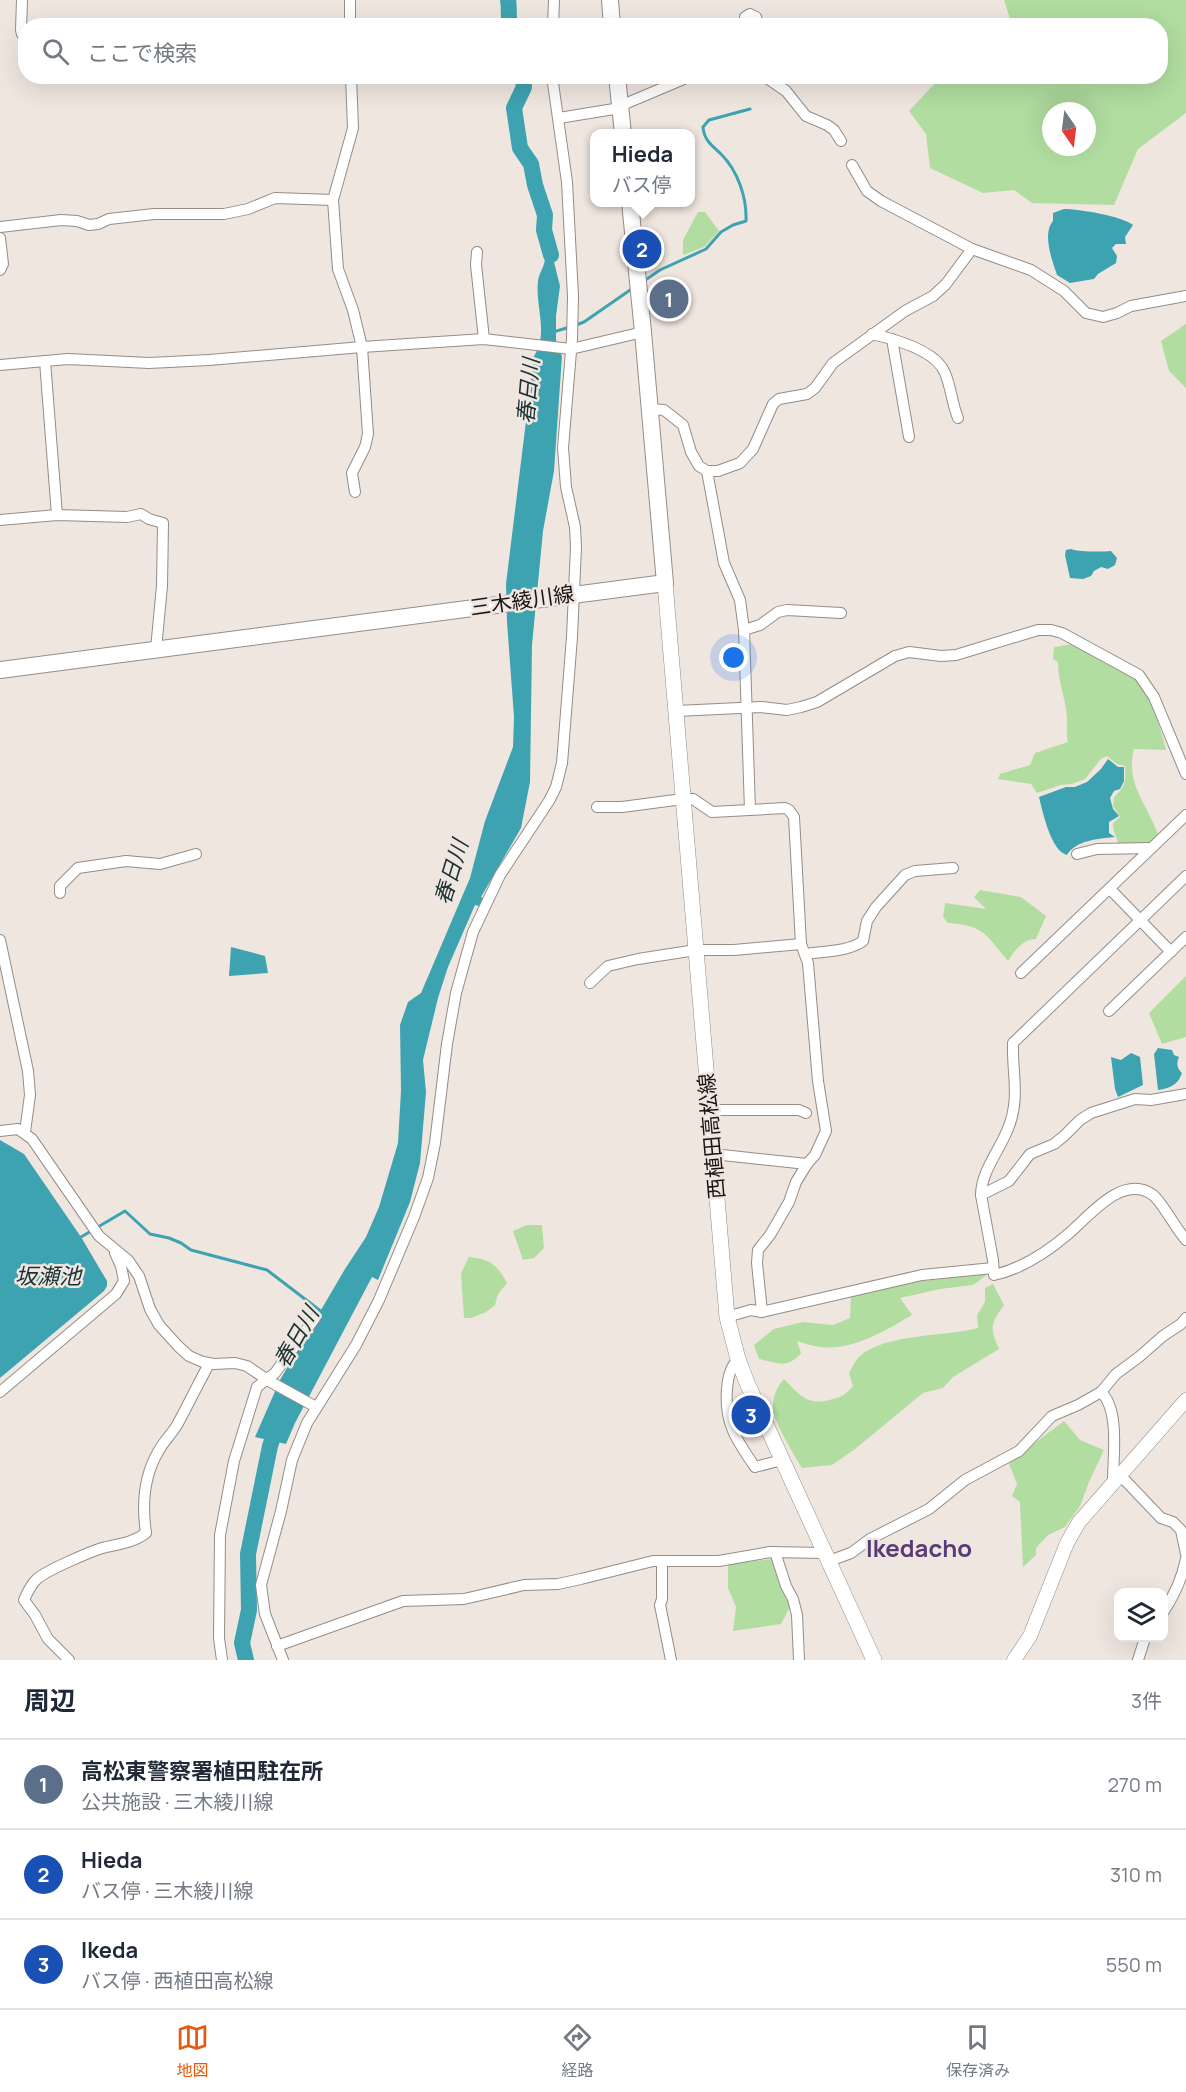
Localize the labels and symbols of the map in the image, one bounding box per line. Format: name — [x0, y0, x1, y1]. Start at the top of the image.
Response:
north arrow — [1042, 102, 1096, 156]
pin: 2 — [622, 226, 662, 272]
pin: 1 — [650, 276, 688, 322]
water label: 春日川 — [510, 355, 546, 425]
street label: 三木綾川線 — [468, 579, 576, 621]
your location — [719, 643, 748, 672]
water label: 春日川 — [427, 834, 476, 908]
street label: 西植田高松線 — [692, 1072, 730, 1200]
water label: 坂瀬池 — [15, 1261, 83, 1291]
water label: 春日川 — [267, 1299, 326, 1373]
pin: 3 — [732, 1392, 771, 1438]
district label: Ikedacho — [866, 1531, 972, 1564]

